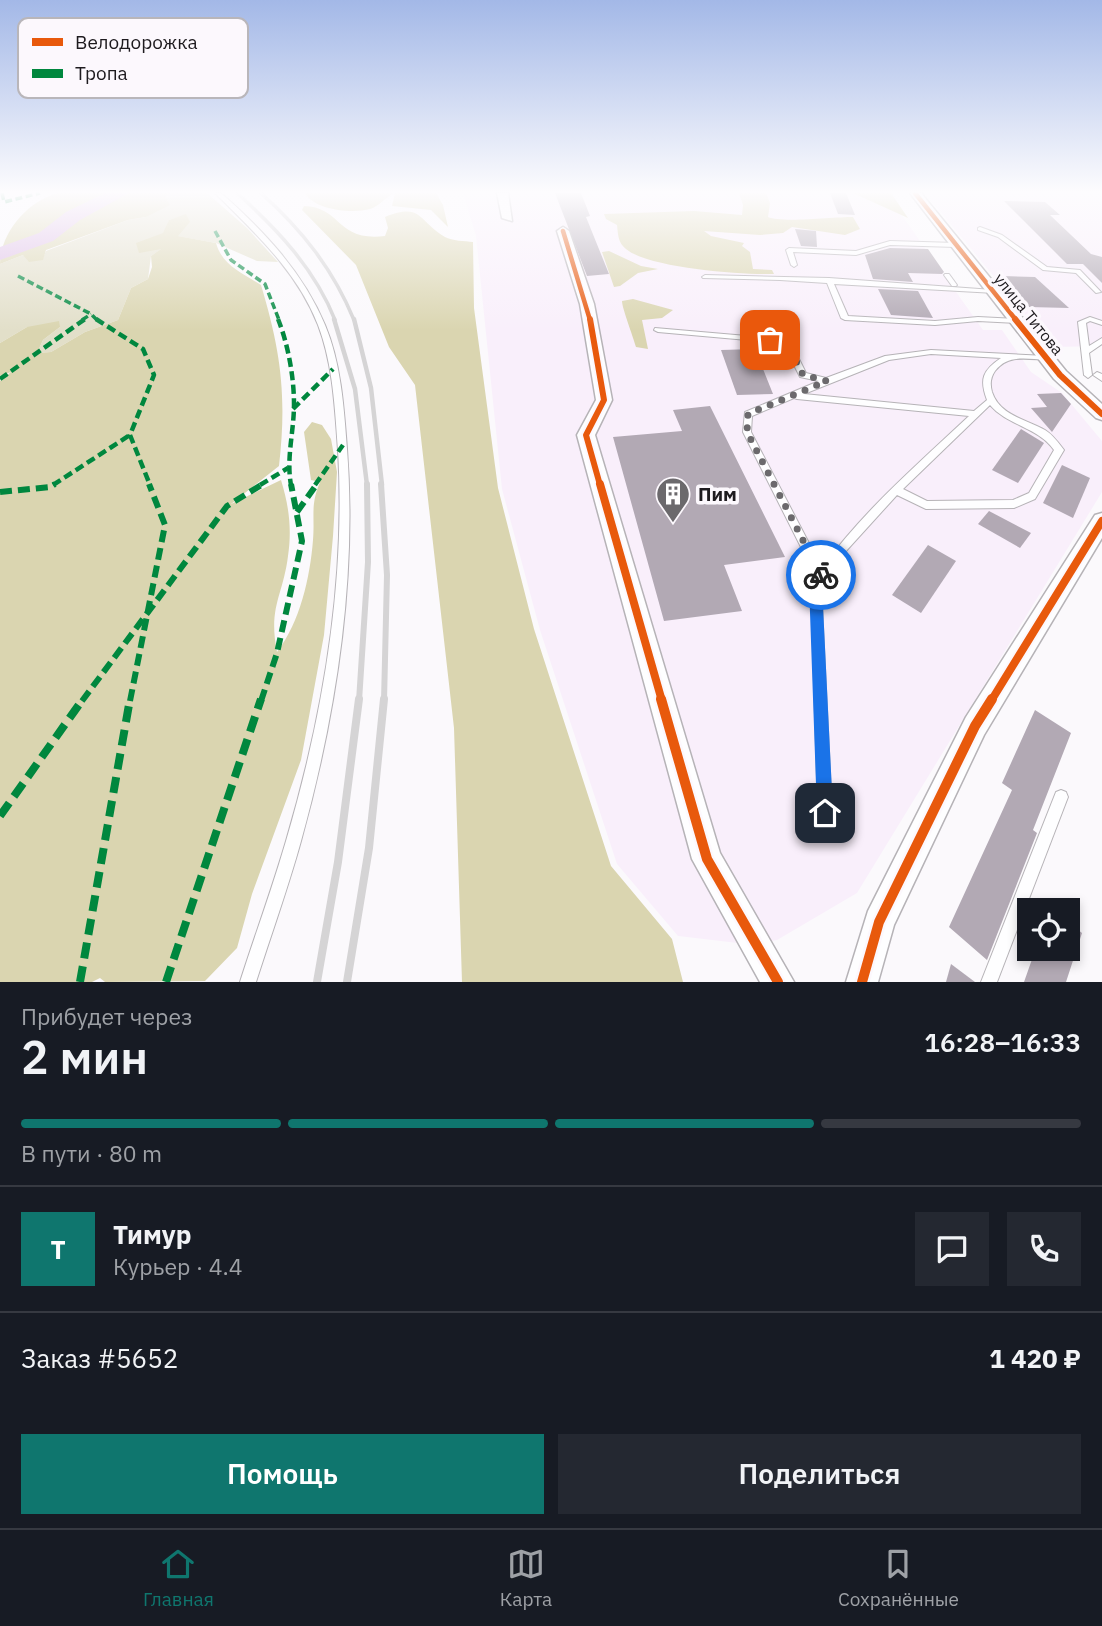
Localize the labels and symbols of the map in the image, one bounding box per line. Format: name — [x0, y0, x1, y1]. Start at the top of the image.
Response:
legend — [18, 18, 248, 98]
text: Велодорожка — [75, 30, 198, 54]
text: Тропа — [75, 61, 128, 85]
street label: улица Титова — [990, 269, 1068, 359]
pin — [740, 310, 800, 370]
building icon: Пим — [654, 475, 692, 524]
place label: Пим — [698, 482, 737, 506]
courier — [786, 540, 856, 610]
pin — [795, 783, 855, 843]

